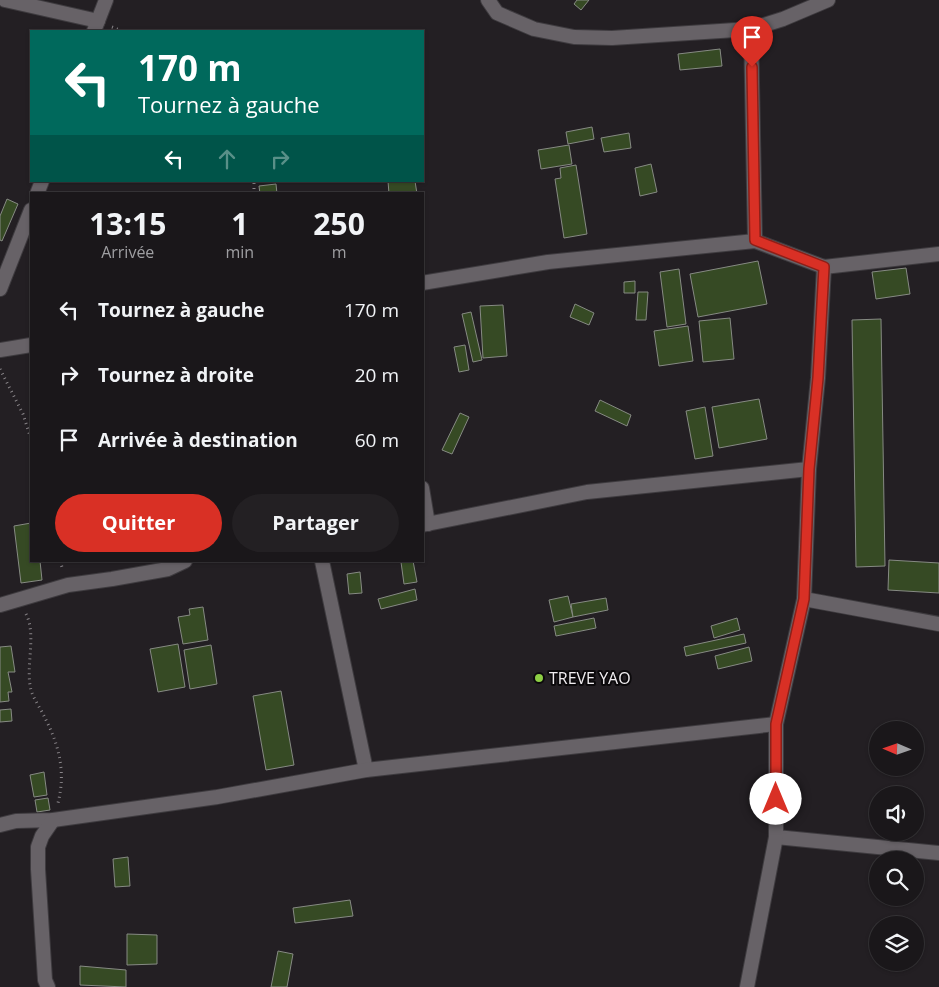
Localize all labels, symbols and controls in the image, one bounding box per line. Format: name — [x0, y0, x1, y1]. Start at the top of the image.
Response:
pin — [731, 16, 773, 67]
icon: arrive — [738, 23, 766, 51]
text: 170 m — [138, 44, 242, 91]
icon: left — [55, 50, 120, 115]
text: Tournez à gauche — [138, 89, 320, 119]
icon: left — [160, 145, 188, 173]
icon: ahead — [213, 145, 241, 173]
icon: right — [266, 145, 294, 173]
text: 13:15 — [89, 203, 166, 244]
text: 1 — [231, 203, 248, 244]
text: 250 — [313, 203, 365, 244]
text: Arrivée — [101, 241, 154, 263]
text: min — [226, 241, 254, 263]
text: m — [332, 241, 347, 263]
icon: left — [55, 296, 83, 324]
text: Tournez à gauche — [98, 297, 264, 323]
text: 170 m — [344, 297, 399, 323]
icon: right — [55, 361, 83, 389]
text: Tournez à droite — [98, 362, 254, 388]
text: 20 m — [355, 362, 399, 388]
icon: arrive — [55, 426, 83, 454]
text: Arrivée à destination — [98, 427, 298, 453]
text: 60 m — [355, 427, 399, 453]
button: Quitter — [55, 494, 222, 552]
button: Partager — [232, 494, 399, 552]
place label: TREVE YAO — [549, 667, 631, 689]
marker: TREVE YAO — [533, 672, 545, 684]
north arrow — [869, 721, 924, 776]
map controls — [869, 721, 924, 971]
position arrow — [749, 772, 801, 824]
button: sound — [869, 786, 924, 841]
button: search — [869, 851, 924, 906]
button: layers — [869, 916, 924, 971]

